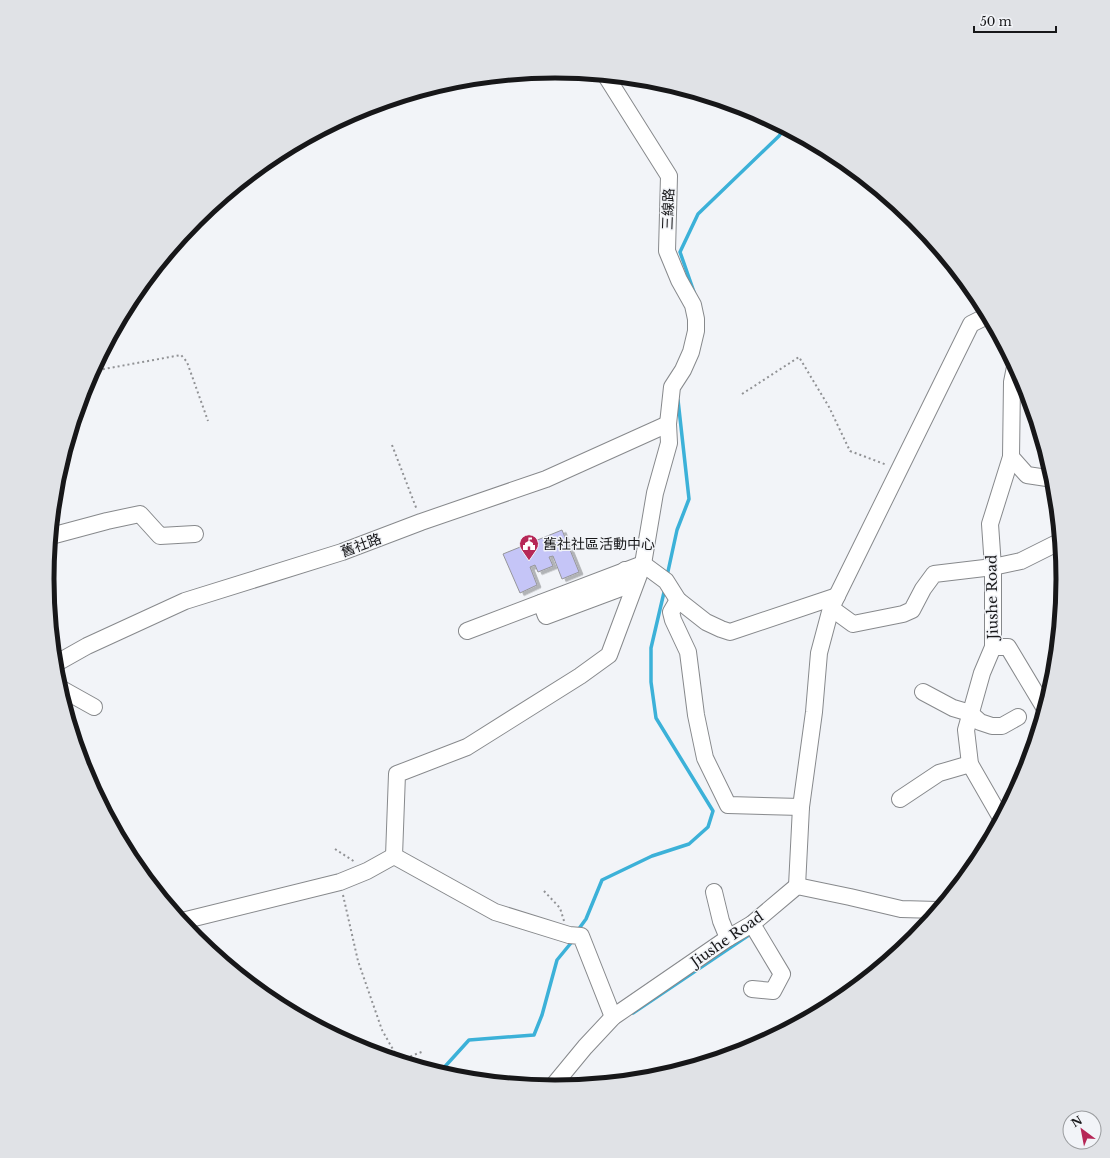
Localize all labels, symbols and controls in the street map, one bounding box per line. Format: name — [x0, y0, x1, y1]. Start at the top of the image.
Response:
scale bar — [974, 8, 1056, 34]
text: 50 m — [980, 14, 1012, 29]
street label: 三線路 — [658, 188, 678, 230]
street label: 舊社路 — [338, 529, 384, 561]
public building icon: 舊社社區活動中心 — [518, 533, 540, 561]
place label: 舊社社區活動中心 — [543, 535, 655, 553]
street label: Jiushe Road — [982, 554, 1002, 642]
street label: Jiushe Road — [685, 907, 767, 972]
north arrow — [1062, 1110, 1102, 1150]
text: N — [1069, 1112, 1085, 1130]

